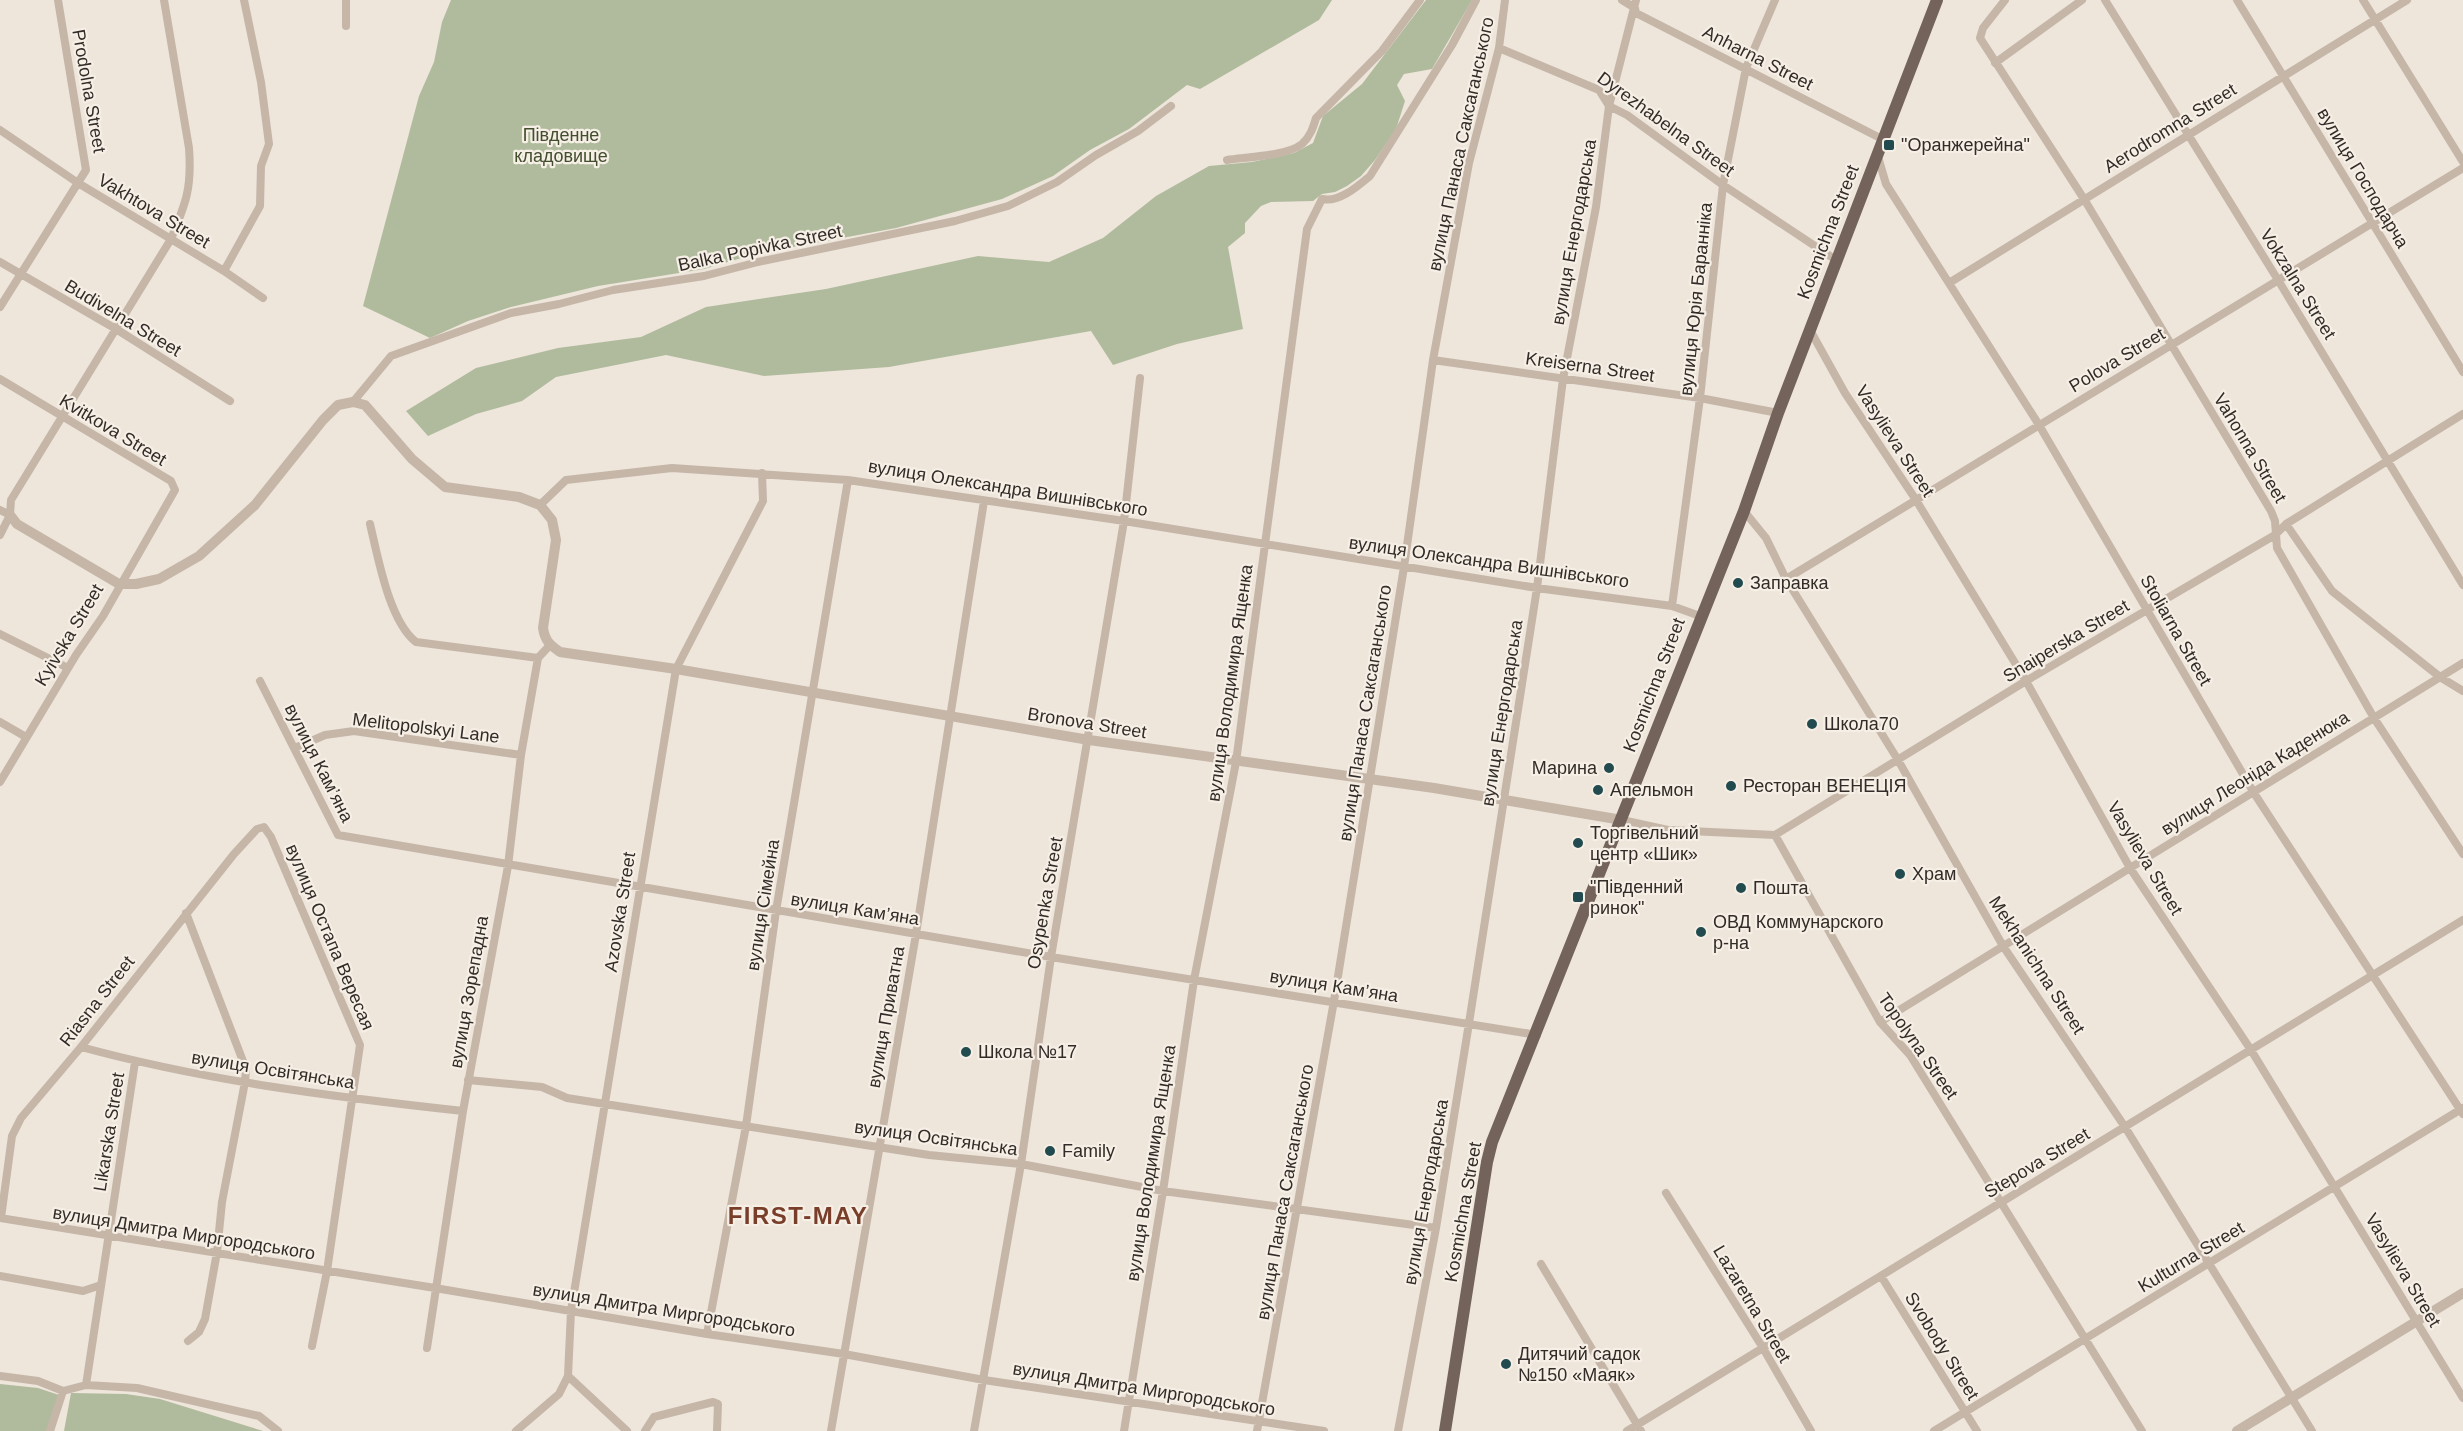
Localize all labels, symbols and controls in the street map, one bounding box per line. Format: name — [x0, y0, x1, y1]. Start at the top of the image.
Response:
street label: вулиця Панаса Саксаганського — [1424, 15, 1498, 273]
street label: Anharna Street — [1700, 22, 1816, 94]
street label: Prodolna Street — [68, 28, 110, 154]
street label: Dyrezhabelna Street — [1594, 68, 1738, 180]
street label: Aerodromna Street — [2100, 79, 2240, 177]
street label: вулиця Господарча — [2313, 104, 2413, 252]
park label: Південне кладовище — [514, 125, 608, 166]
place label: "Оранжерейна" — [1901, 135, 2030, 155]
street label: вулиця Енергодарська — [1548, 137, 1600, 326]
marker: "Оранжерейна" — [1882, 138, 1896, 152]
street label: Kosmichna Street — [1793, 162, 1863, 302]
street label: Vakhtova Street — [95, 170, 213, 252]
street label: вулиця Юрія Баранніка — [1676, 200, 1716, 397]
street label: Balka Popivka Street — [676, 221, 844, 275]
street label: Vokzalna Street — [2256, 225, 2340, 343]
street label: Budivelna Street — [61, 275, 185, 361]
street label: Polova Street — [2066, 324, 2168, 396]
street label: Kreiserna Street — [1524, 348, 1656, 386]
street label: Vasylieva Street — [1852, 382, 1938, 500]
street label: Kvitkova Street — [56, 390, 170, 470]
street label: Vahonna Street — [2210, 390, 2290, 506]
street label: вулиця Олександра Вишнівського — [867, 456, 1149, 520]
street label: вулиця Олександра Вишнівського — [1348, 532, 1630, 592]
street label: вулиця Володимира Ященка — [1203, 562, 1257, 803]
street label: Stoliarna Street — [2136, 571, 2216, 689]
place label: Заправка — [1750, 573, 1829, 593]
marker: Заправка — [1731, 576, 1745, 590]
street label: Kyivska Street — [31, 581, 107, 689]
street label: вулиця Панаса Саксаганського — [1335, 583, 1395, 843]
street label: Snaiperska Street — [2000, 596, 2132, 686]
street label: Kosmichna Street — [1619, 615, 1689, 755]
street label: вулиця Енергодарська — [1477, 617, 1527, 808]
street label: вулиця Кам’яна — [281, 701, 358, 826]
street label: Bronova Street — [1026, 704, 1148, 742]
street label: вулиця Леоніда Каденюка — [2158, 706, 2353, 839]
street label: Melitopolskyi Lane — [351, 709, 501, 747]
place label: Школа70 — [1824, 714, 1899, 734]
marker: Школа70 — [1805, 717, 1819, 731]
place label: Марина — [1532, 758, 1598, 778]
marker: Марина — [1602, 761, 1616, 775]
place label: Ресторан ВЕНЕЦІЯ — [1743, 776, 1907, 796]
marker: Ресторан ВЕНЕЦІЯ — [1724, 779, 1738, 793]
place label: Апельмон — [1610, 780, 1693, 800]
marker: Апельмон — [1591, 783, 1605, 797]
street label: Vasylieva Street — [2103, 798, 2187, 918]
place label: Торгівельний центр «Шик» — [1590, 823, 1699, 864]
street label: Osypenka Street — [1024, 835, 1066, 971]
marker: Торгівельний центр «Шик» — [1571, 836, 1585, 850]
street label: вулиця Сімейна — [743, 837, 783, 972]
street label: вулиця Остапа Вересая — [282, 841, 378, 1033]
street label: Azovska Street — [601, 851, 639, 973]
place label: Храм — [1912, 864, 1956, 884]
marker: Храм — [1893, 867, 1907, 881]
place label: "Південний ринок" — [1590, 877, 1683, 918]
place label: Пошта — [1753, 878, 1809, 898]
marker: Пошта — [1734, 881, 1748, 895]
street label: вулиця Кам’яна — [789, 889, 922, 929]
marker: "Південний ринок" — [1571, 890, 1585, 904]
street label: Mekhanichna Street — [1985, 892, 2089, 1038]
place label: ОВД Коммунарского р-на — [1713, 912, 1883, 953]
street label: вулиця Зорепадна — [446, 913, 492, 1070]
marker: ОВД Коммунарского р-на — [1694, 925, 1708, 939]
street label: вулиця Приватна — [864, 944, 908, 1089]
street label: Riasna Street — [56, 952, 138, 1050]
street label: вулиця Кам’яна — [1268, 966, 1401, 1006]
street label: Topolyna Street — [1874, 989, 1962, 1103]
place label: Школа №17 — [978, 1042, 1077, 1062]
street label: вулиця Володимира Ященка — [1122, 1042, 1180, 1283]
marker: Школа №17 — [959, 1045, 973, 1059]
street label: вулиця Освітянська — [190, 1047, 357, 1093]
street label: вулиця Панаса Саксаганського — [1253, 1063, 1317, 1321]
street label: Likarska Street — [90, 1071, 128, 1193]
street label: вулиця Енергодарська — [1400, 1097, 1452, 1286]
street label: вулиця Освітянська — [853, 1117, 1020, 1159]
street label: Stepova Street — [1981, 1124, 2093, 1202]
street label: Kosmichna Street — [1441, 1140, 1485, 1284]
place label: Family — [1062, 1141, 1115, 1161]
marker: Family — [1043, 1144, 1057, 1158]
street label: вулиця Дмитра Миргородського — [51, 1202, 317, 1264]
district label: FIRST-MAY — [728, 1202, 868, 1229]
street label: Vasylieva Street — [2361, 1210, 2445, 1330]
street label: Kulturna Street — [2134, 1218, 2248, 1296]
street label: Lazaretna Street — [1709, 1242, 1795, 1366]
street label: вулиця Дмитра Миргородського — [531, 1279, 797, 1341]
street label: Svobody Street — [1901, 1289, 1983, 1403]
place label: Дитячий садок №150 «Маяк» — [1518, 1344, 1640, 1385]
marker: Дитячий садок №150 «Маяк» — [1499, 1357, 1513, 1371]
street label: вулиця Дмитра Миргородського — [1011, 1358, 1277, 1420]

